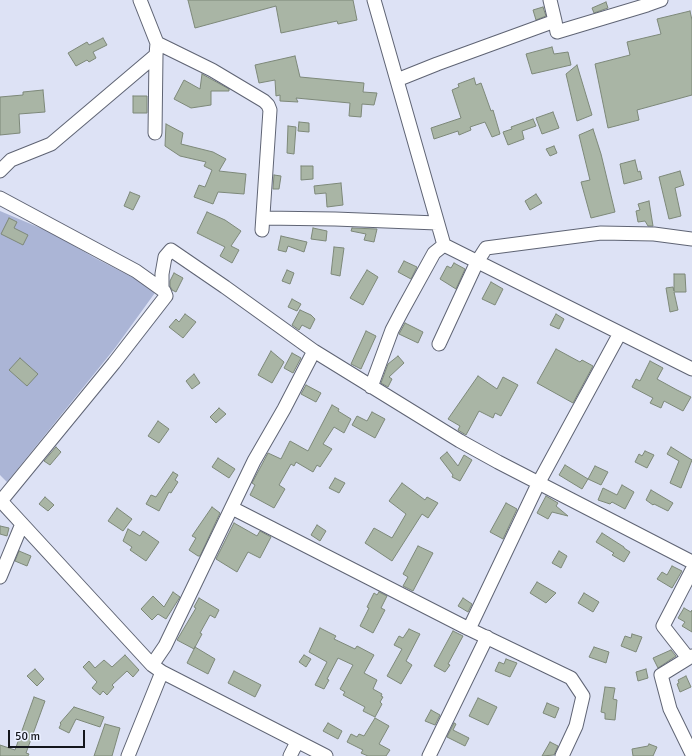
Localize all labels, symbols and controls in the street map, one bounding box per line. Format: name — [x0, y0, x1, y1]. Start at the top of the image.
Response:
scale bar — [10, 722, 87, 748]
text: 50 m — [15, 729, 40, 744]

